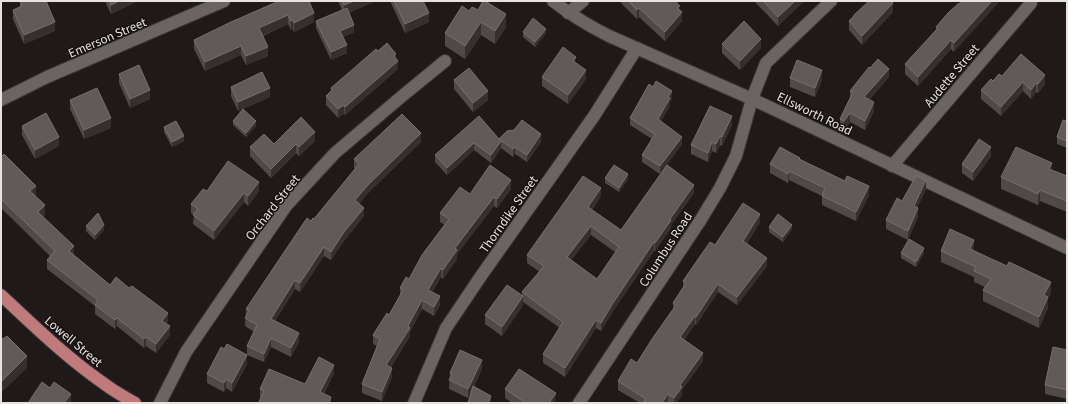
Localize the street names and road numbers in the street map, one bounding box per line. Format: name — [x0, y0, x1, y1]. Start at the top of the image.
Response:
street label: Emerson Street — [66, 13, 150, 62]
street label: Audette Street — [920, 40, 984, 111]
street label: Ellsworth Road — [774, 88, 855, 140]
street label: Orchard Street — [241, 170, 305, 244]
street label: Thorndike Street — [475, 172, 543, 257]
street label: Columbus Road — [635, 209, 697, 290]
street label: Lowell Street — [40, 312, 107, 372]

